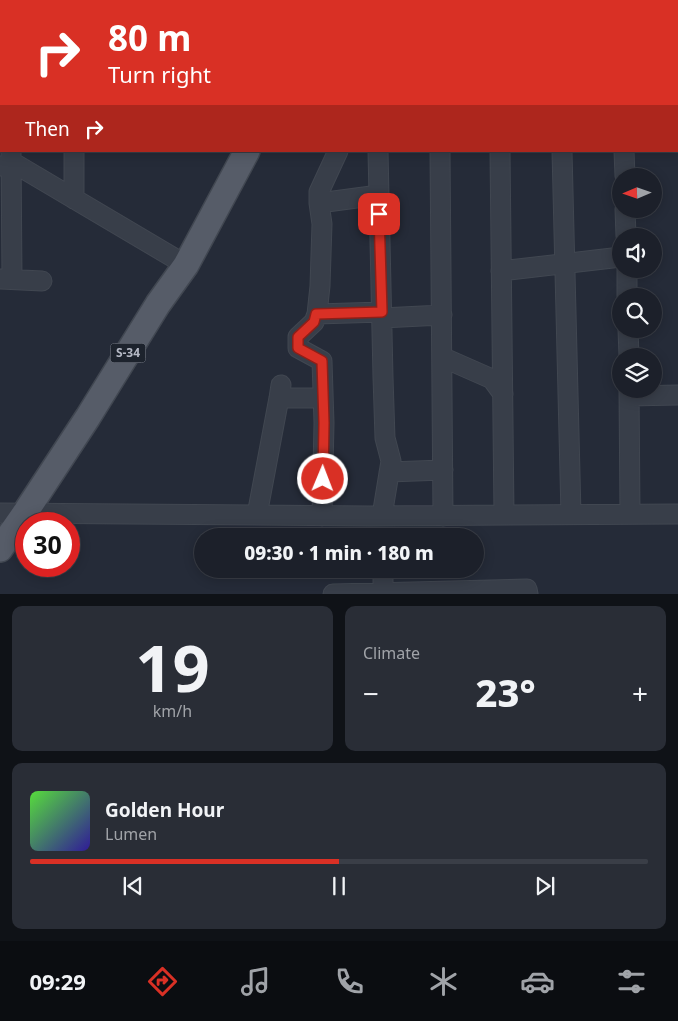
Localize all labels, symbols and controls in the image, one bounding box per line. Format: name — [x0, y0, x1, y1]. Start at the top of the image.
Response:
text: 80 m — [108, 14, 191, 61]
icon: right — [25, 20, 90, 85]
text: Turn right — [108, 59, 211, 89]
icon: right — [80, 115, 108, 143]
text: Then — [25, 116, 70, 142]
north arrow — [612, 168, 662, 218]
map controls — [612, 168, 662, 398]
pin — [358, 193, 400, 235]
icon: arrive — [365, 200, 393, 228]
button: sound — [612, 228, 662, 278]
button: search — [612, 288, 662, 338]
road number: S-34 — [110, 343, 146, 362]
button: layers — [612, 348, 662, 398]
position arrow — [296, 452, 348, 504]
speed limit sign: 30 — [15, 512, 80, 577]
text: 09:30 · 1 min · 180 m — [244, 540, 434, 566]
text: 19 — [135, 623, 210, 711]
text: Climate — [363, 642, 420, 664]
text: 23° — [475, 666, 536, 718]
text: − — [363, 674, 379, 712]
text: + — [632, 674, 648, 712]
text: km/h — [153, 700, 192, 722]
text: Golden Hour — [105, 797, 224, 823]
text: Lumen — [105, 823, 157, 845]
icon: previous — [119, 872, 147, 900]
icon: pause — [325, 872, 353, 900]
icon: next — [531, 872, 559, 900]
icon: directions — [145, 964, 180, 999]
icon: music — [238, 964, 273, 999]
icon: phone — [332, 964, 367, 999]
icon: climate — [426, 964, 461, 999]
icon: car — [520, 964, 555, 999]
icon: filters — [614, 964, 649, 999]
text: 09:29 — [29, 966, 86, 996]

